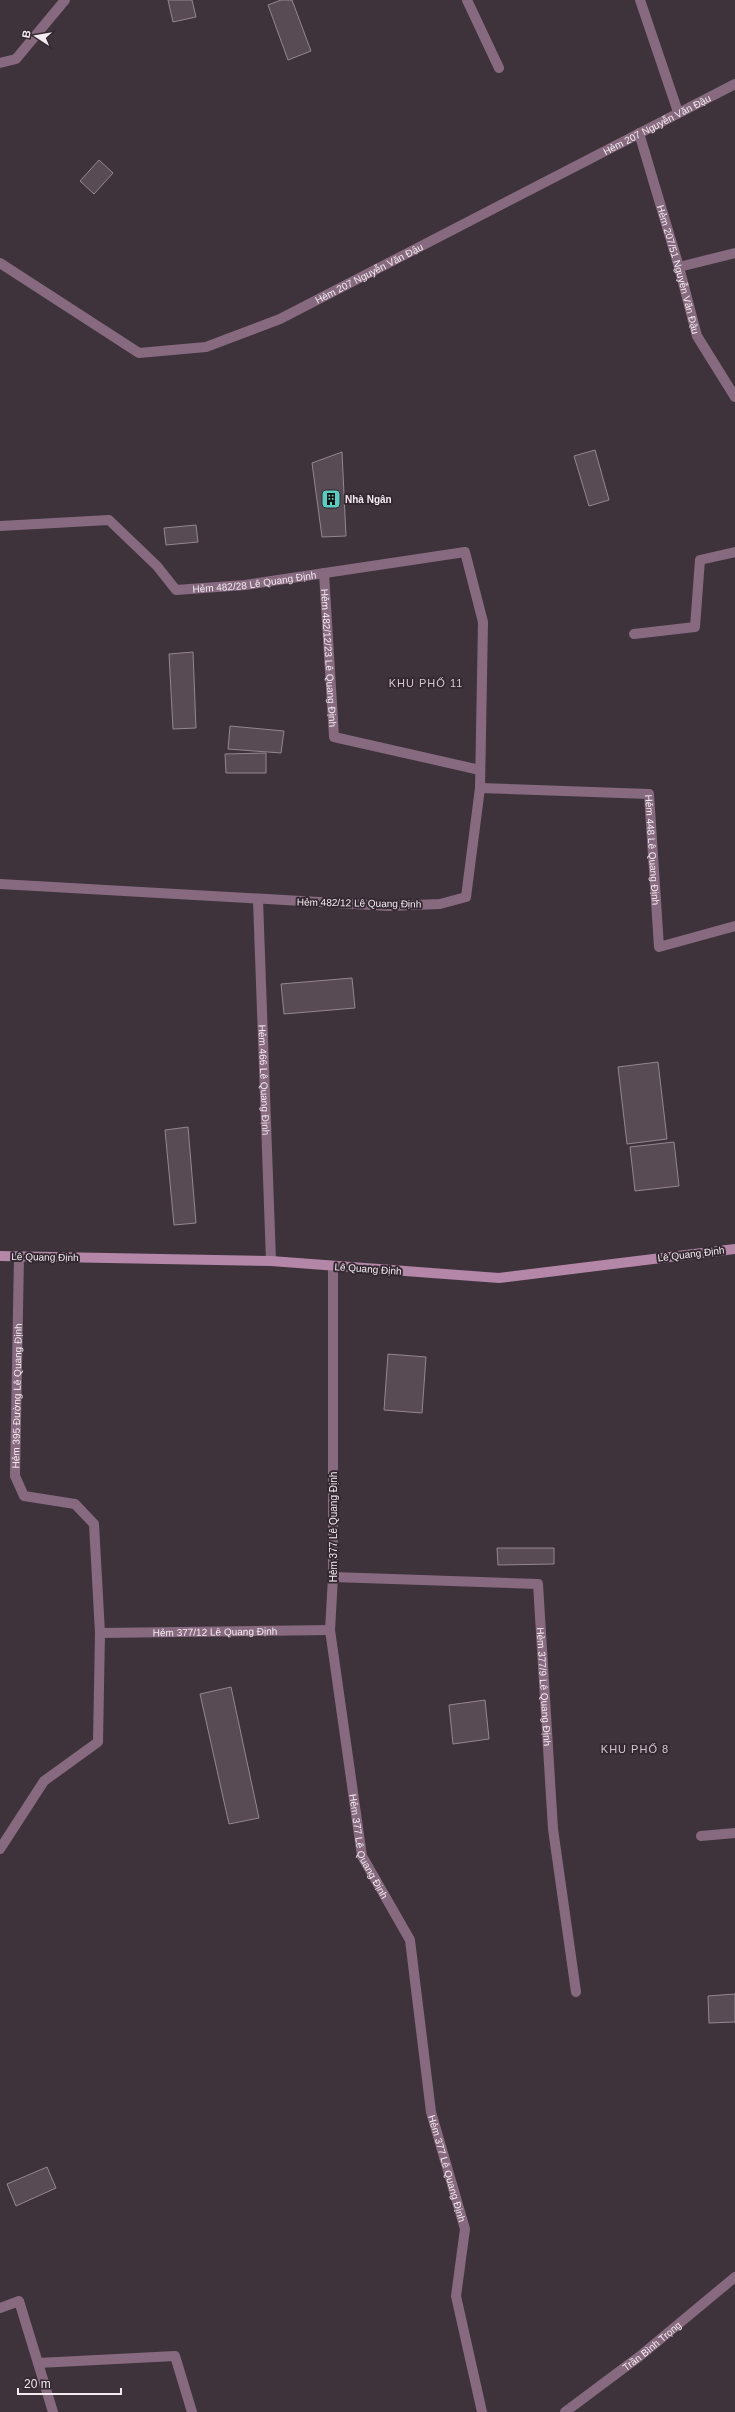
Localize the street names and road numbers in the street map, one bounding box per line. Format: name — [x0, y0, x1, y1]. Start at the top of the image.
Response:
street label: Hẻm 207 Nguyễn Văn Đậu — [601, 92, 712, 157]
street label: Hẻm 207/51 Nguyễn Văn Đậu — [655, 204, 702, 335]
street label: Hẻm 207 Nguyễn Văn Đậu — [313, 241, 425, 305]
street label: Hẻm 482/28 Lê Quang Định — [192, 569, 317, 594]
street label: Hẻm 482/12/23 Lê Quang Định — [319, 588, 339, 727]
street label: Hẻm 448 Lê Quang Định — [644, 794, 662, 905]
street label: Hẻm 482/12 Lê Quang Định — [297, 896, 421, 910]
street label: Hẻm 466 Lê Quang Định — [257, 1024, 272, 1135]
street label: Lê Quang Định — [657, 1244, 725, 1264]
street label: Lê Quang Định — [11, 1251, 79, 1263]
street label: Lê Quang Định — [334, 1261, 402, 1277]
street label: Hẻm 395 Đường Lê Quang Định — [10, 1323, 23, 1469]
street label: Hẻm 377 Lê Quang Định — [328, 1472, 339, 1582]
street label: Hẻm 377/12 Lê Quang Định — [153, 1625, 277, 1638]
street label: Hẻm 377/9 Lê Quang Định — [535, 1627, 553, 1746]
street label: Hẻm 377 Lê Quang Định — [348, 1793, 391, 1900]
street label: Hẻm 377 Lê Quang Định — [427, 2114, 468, 2223]
street label: Trần Bình Trọng — [620, 2319, 683, 2373]

